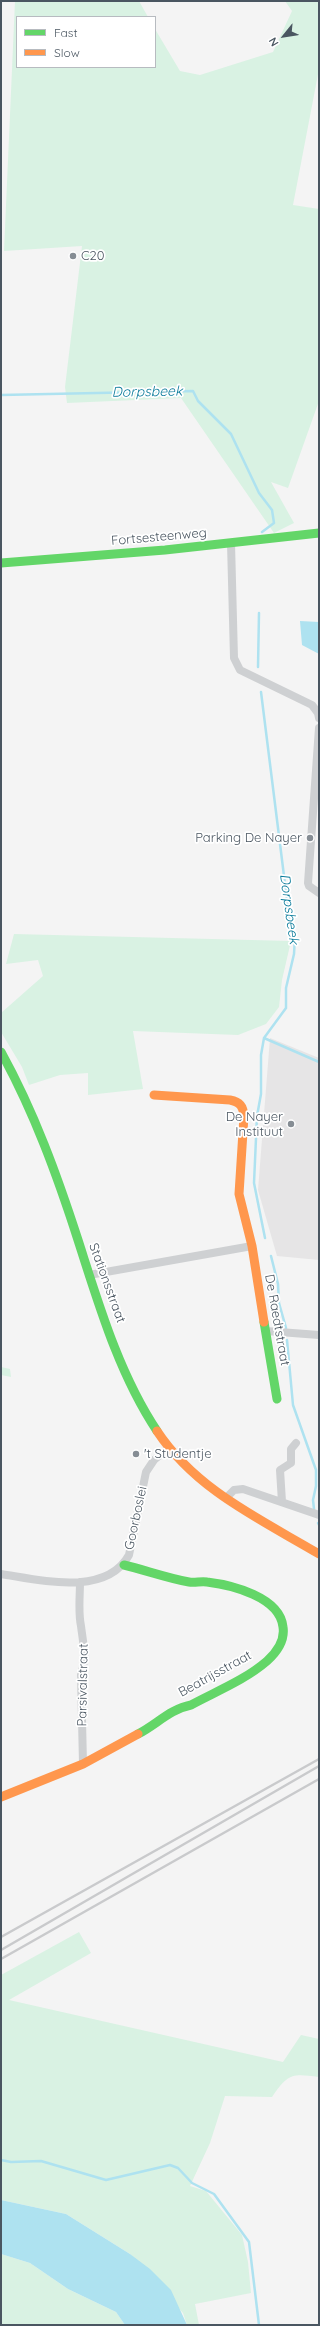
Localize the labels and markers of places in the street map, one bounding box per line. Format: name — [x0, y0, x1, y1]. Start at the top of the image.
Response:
place label: C20 — [81, 248, 104, 264]
marker: C20 — [68, 251, 78, 261]
place label: Parking De Nayer — [195, 830, 302, 846]
marker: Parking De Nayer — [305, 833, 315, 843]
place label: De Nayer Instituut — [226, 1109, 283, 1140]
marker: De Nayer Instituut — [286, 1119, 296, 1129]
place label: 't Studentje — [144, 1446, 212, 1462]
marker: 't Studentje — [131, 1449, 141, 1459]

